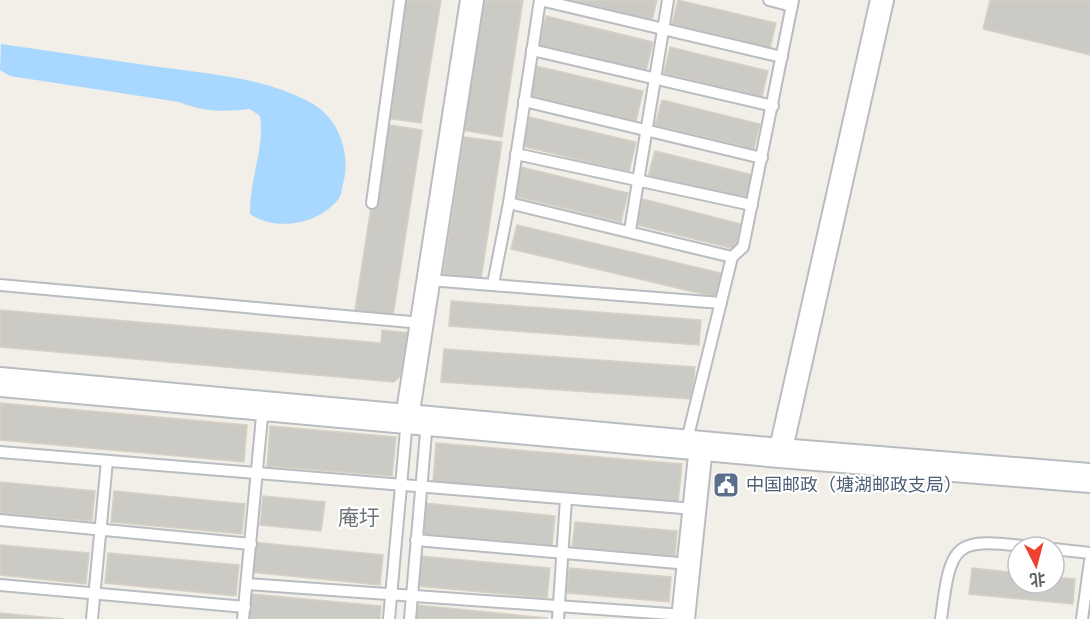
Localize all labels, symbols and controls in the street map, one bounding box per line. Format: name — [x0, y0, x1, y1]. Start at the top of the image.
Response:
public building icon: 中国邮政（塘湖邮政支局） — [711, 470, 741, 500]
place label: 中国邮政（塘湖邮政支局） — [746, 474, 962, 496]
district label: 庵圩 — [338, 505, 380, 531]
north arrow — [1006, 535, 1066, 595]
text: 北 — [1029, 569, 1046, 590]

